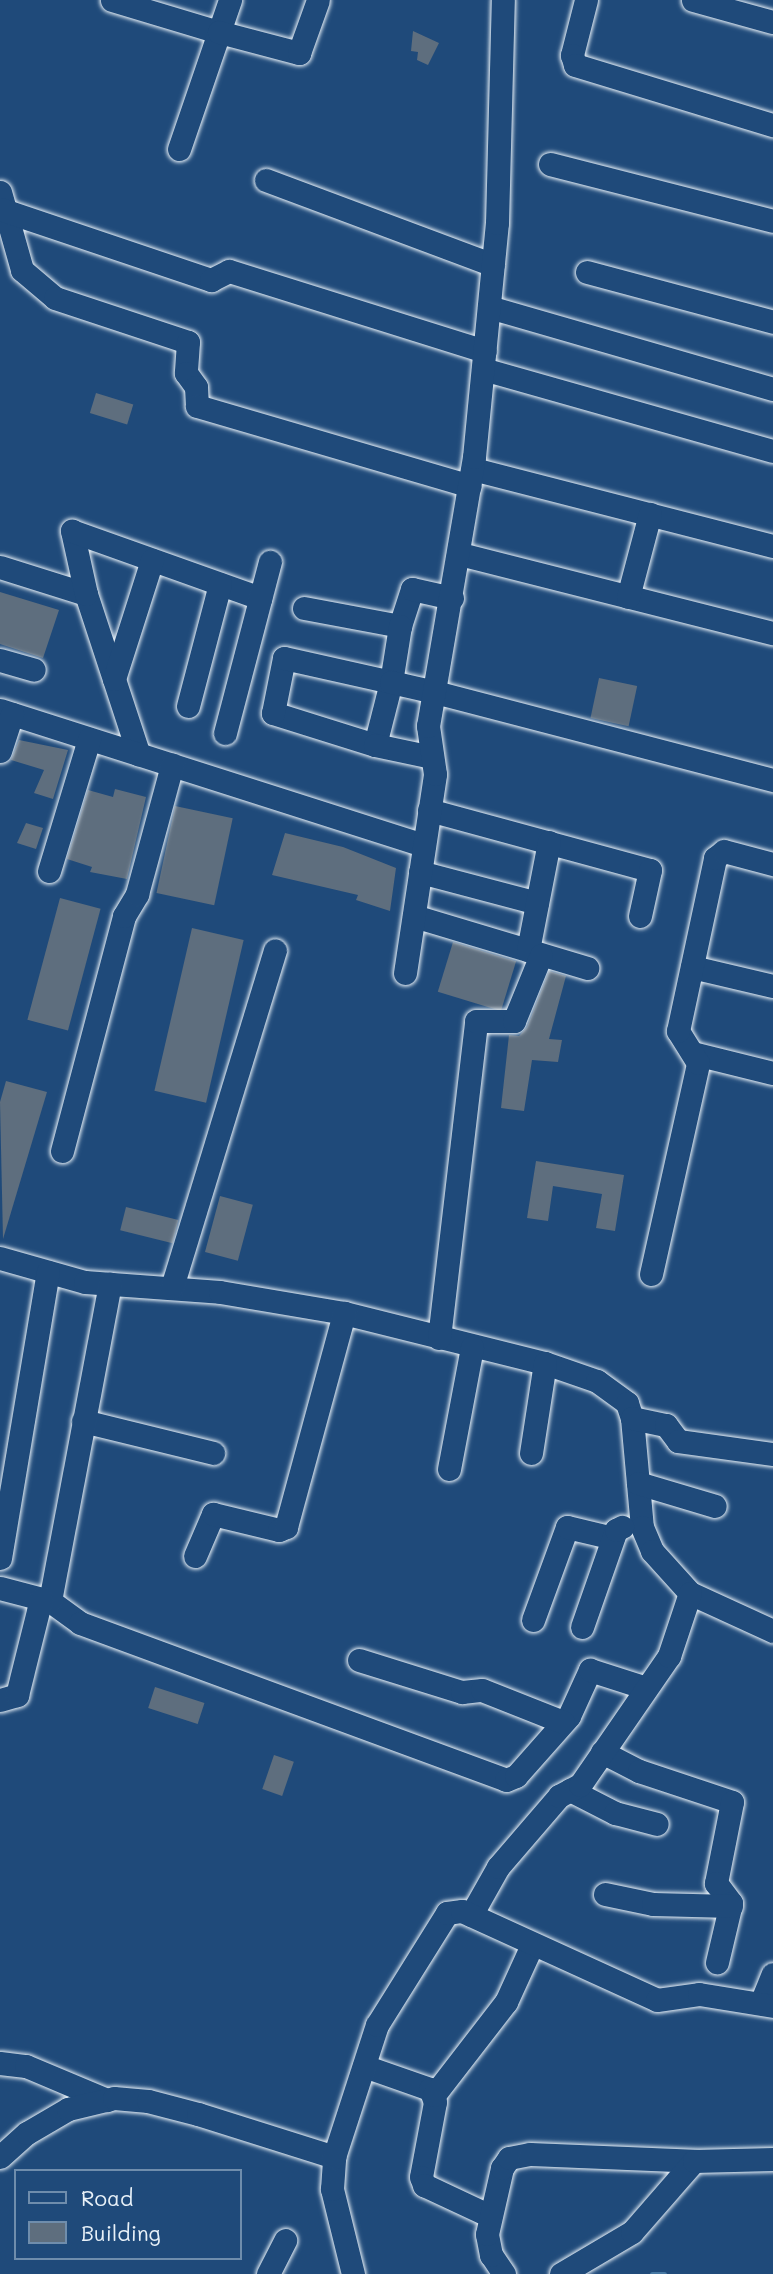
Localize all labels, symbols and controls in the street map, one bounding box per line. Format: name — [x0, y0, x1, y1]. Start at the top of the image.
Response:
legend — [14, 2169, 242, 2260]
text: Road — [81, 2184, 133, 2211]
text: Building — [81, 2219, 161, 2246]

